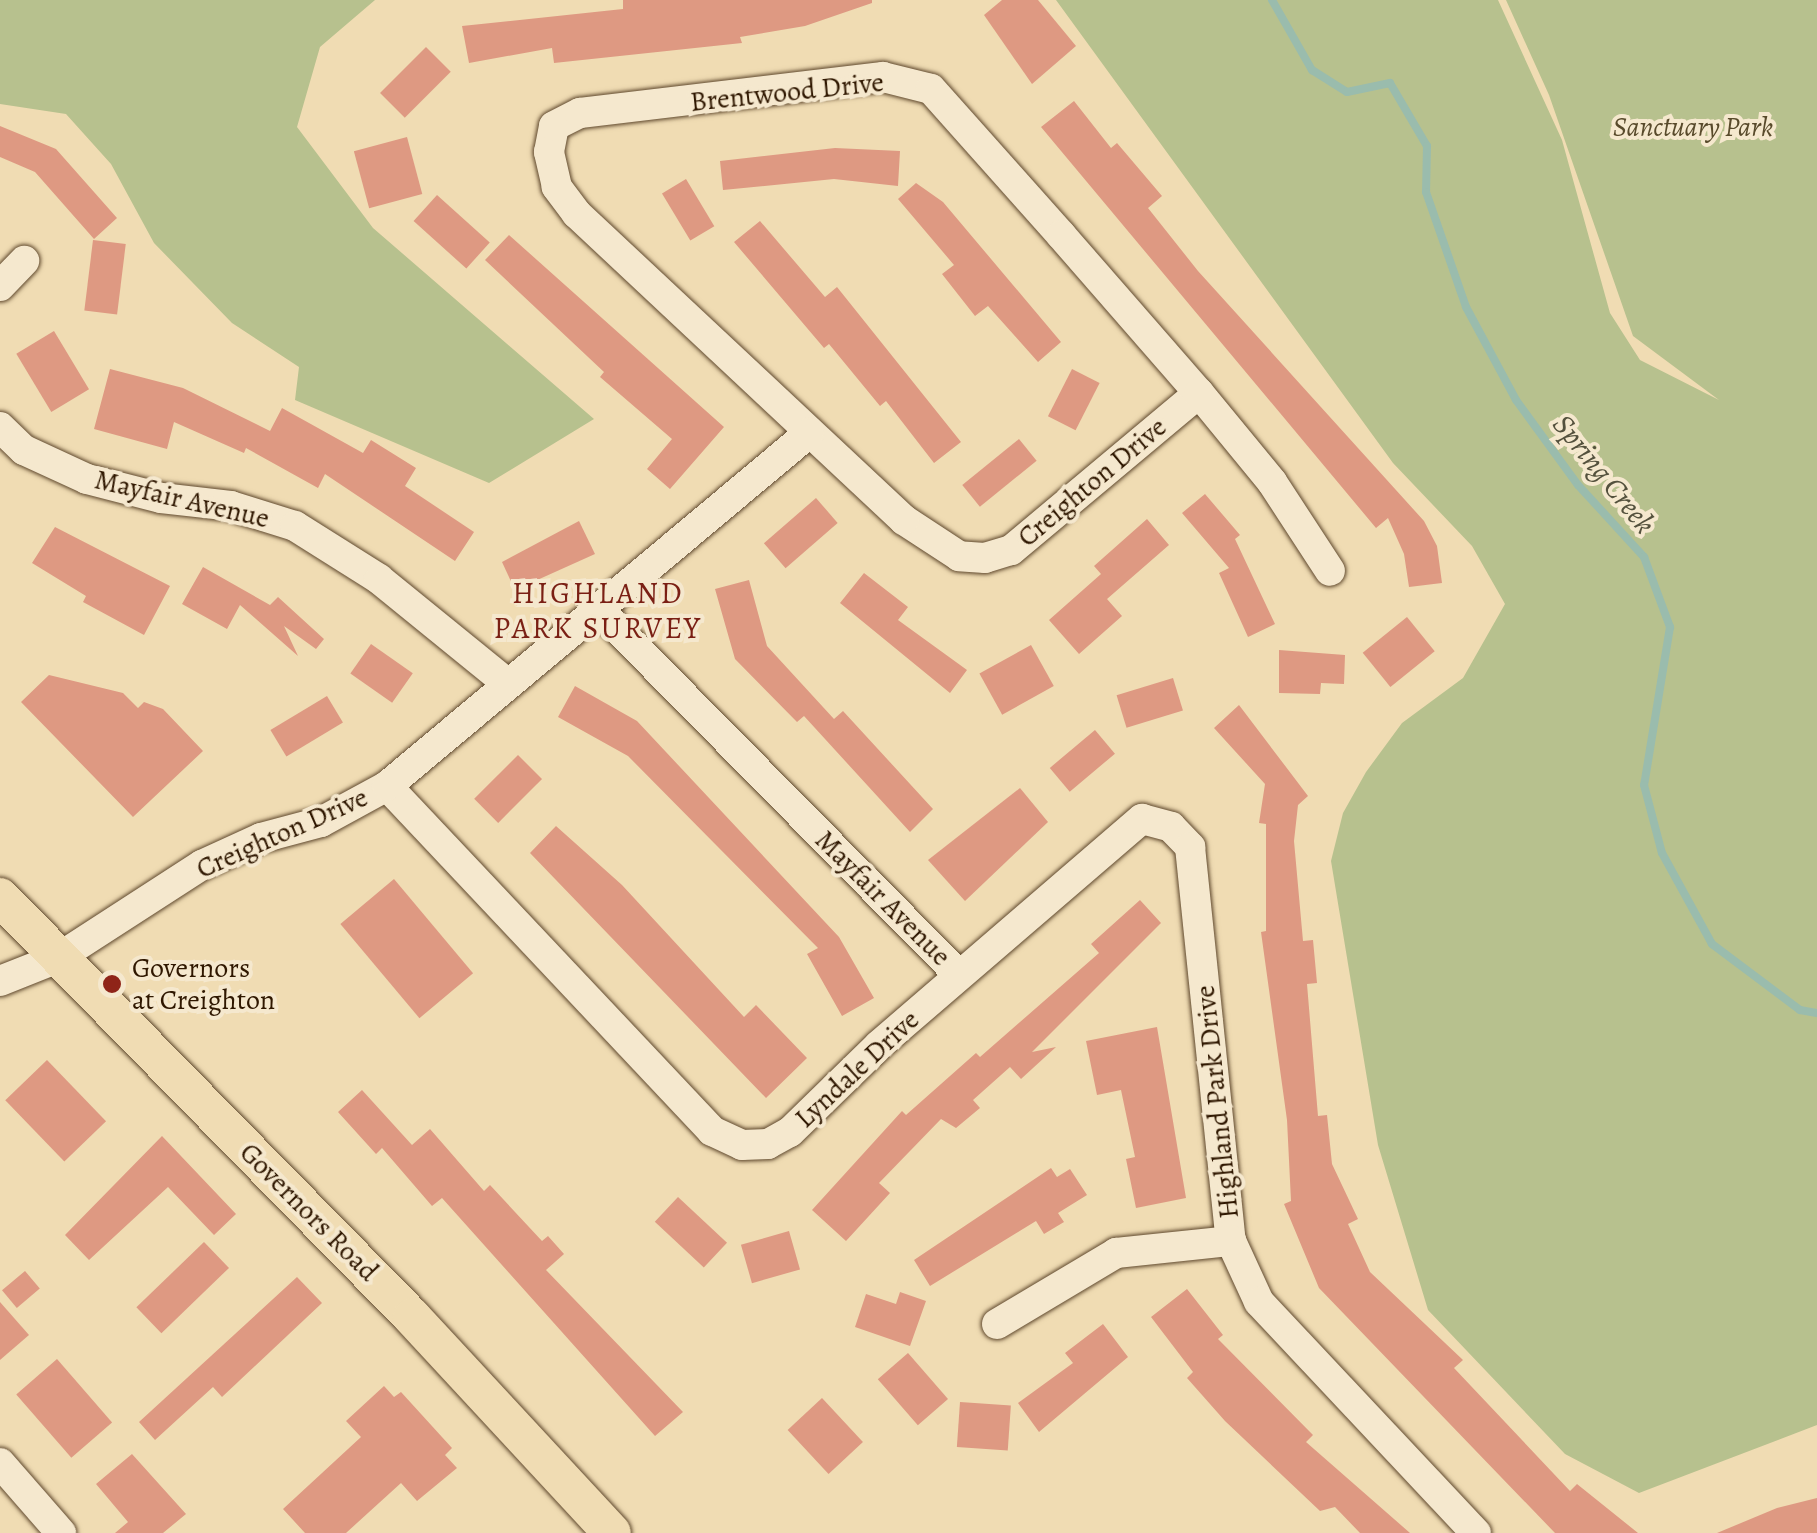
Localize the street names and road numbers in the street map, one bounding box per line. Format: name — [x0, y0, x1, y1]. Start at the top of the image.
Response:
street label: Brentwood Drive — [688, 65, 886, 119]
street label: Creighton Drive — [1011, 410, 1173, 554]
street label: Mayfair Avenue — [92, 463, 272, 535]
street label: Creighton Drive — [191, 780, 373, 886]
street label: Mayfair Avenue — [808, 823, 958, 973]
street label: Highland Park Drive — [1188, 984, 1246, 1220]
street label: Lyndale Drive — [788, 1003, 926, 1135]
street label: Governors Road — [233, 1136, 385, 1288]

